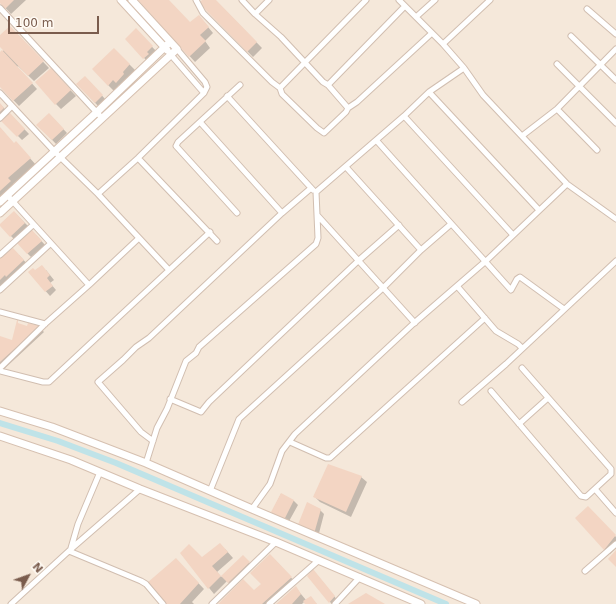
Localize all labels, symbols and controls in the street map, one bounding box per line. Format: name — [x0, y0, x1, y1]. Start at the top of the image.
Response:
scale bar — [10, 8, 101, 34]
text: 100 m — [15, 16, 53, 30]
north arrow — [8, 556, 48, 596]
text: N — [30, 560, 45, 576]

